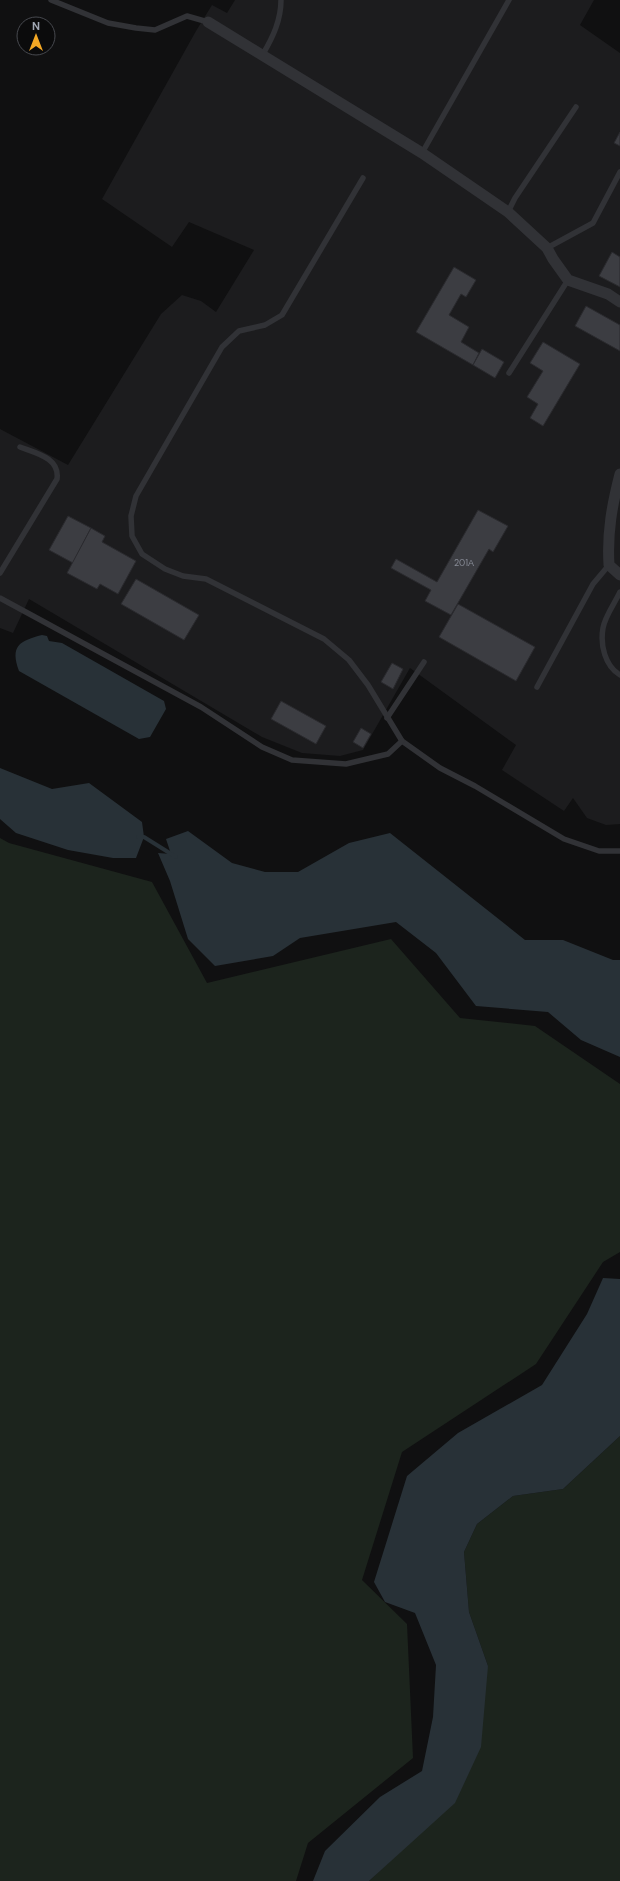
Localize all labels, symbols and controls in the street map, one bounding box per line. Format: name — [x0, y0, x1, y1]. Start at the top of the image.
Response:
north arrow — [16, 16, 56, 56]
text: N — [32, 19, 40, 33]
house number: 201А — [454, 557, 474, 569]

